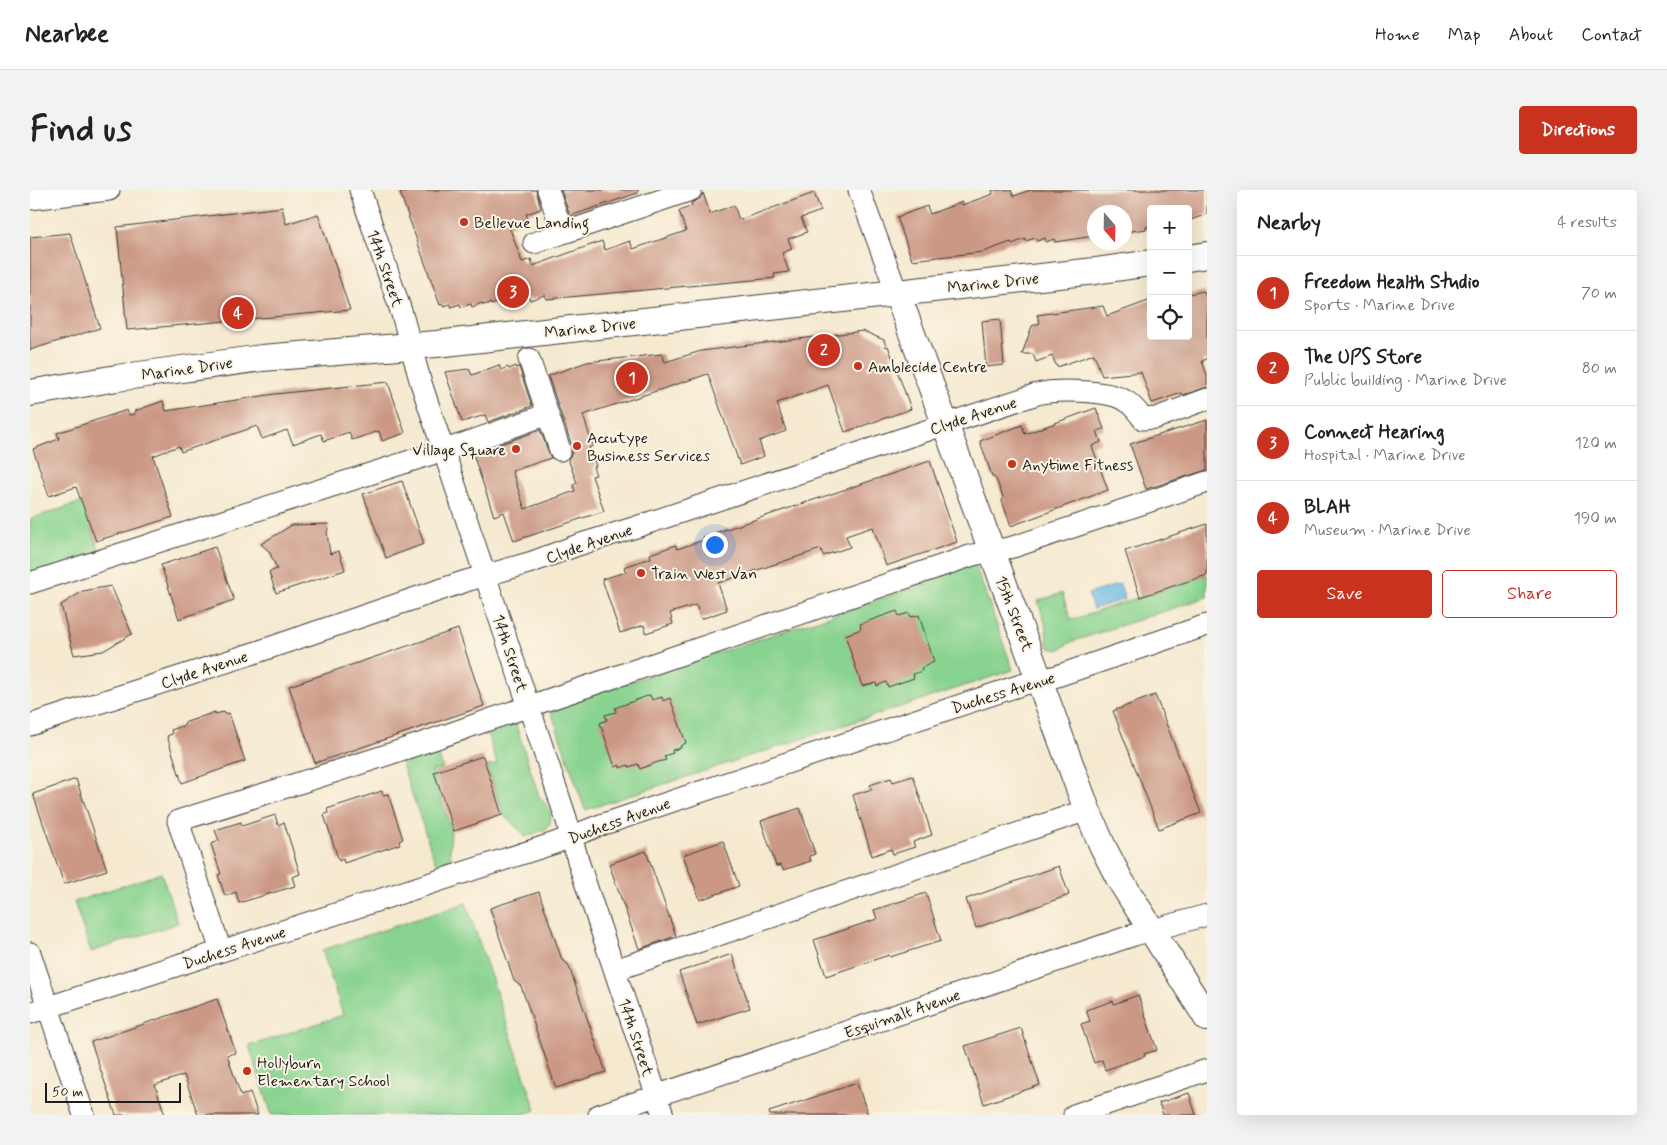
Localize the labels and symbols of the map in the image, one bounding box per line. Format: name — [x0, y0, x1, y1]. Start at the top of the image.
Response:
north arrow — [1087, 205, 1132, 250]
place label: Bellevue Landing — [474, 213, 589, 235]
marker: Bellevue Landing — [458, 216, 470, 228]
street label: 14th Street — [362, 227, 408, 311]
street label: Marine Drive — [946, 268, 1040, 299]
pin: 3 — [497, 273, 529, 311]
pin: 4 — [222, 294, 254, 332]
street label: Marine Drive — [543, 313, 637, 344]
pin: 2 — [808, 331, 840, 369]
street label: Marine Drive — [140, 353, 234, 386]
place label: Amblecide Centre — [868, 357, 988, 378]
pin: 1 — [616, 359, 648, 397]
marker: Amblecide Centre — [852, 360, 864, 372]
street label: Clyde Avenue — [927, 392, 1020, 440]
place label: Accutype Business Services — [587, 428, 710, 467]
place label: Village Square — [412, 440, 506, 461]
marker: Accutype Business Services — [571, 440, 583, 452]
marker: Village Square — [510, 443, 522, 455]
place label: Anytime Fitness — [1022, 455, 1133, 476]
marker: Anytime Fitness — [1006, 458, 1018, 470]
street label: Clyde Avenue — [543, 520, 636, 569]
your location — [702, 532, 728, 558]
place label: Train West Van — [651, 564, 757, 585]
marker: Train West Van — [635, 567, 647, 579]
street label: 15th Street — [990, 573, 1038, 655]
street label: 14th Street — [487, 612, 532, 696]
street label: Clyde Avenue — [158, 646, 251, 694]
street label: Duchess Avenue — [949, 668, 1058, 719]
street label: Duchess Avenue — [566, 793, 673, 850]
street label: Duchess Avenue — [180, 922, 289, 975]
street label: Esquimalt Avenue — [842, 985, 963, 1044]
street label: 14th Street — [613, 996, 658, 1080]
place label: Hollyburn Elementary School — [257, 1053, 390, 1092]
marker: Hollyburn Elementary School — [241, 1065, 253, 1077]
scale bar — [45, 1080, 181, 1103]

